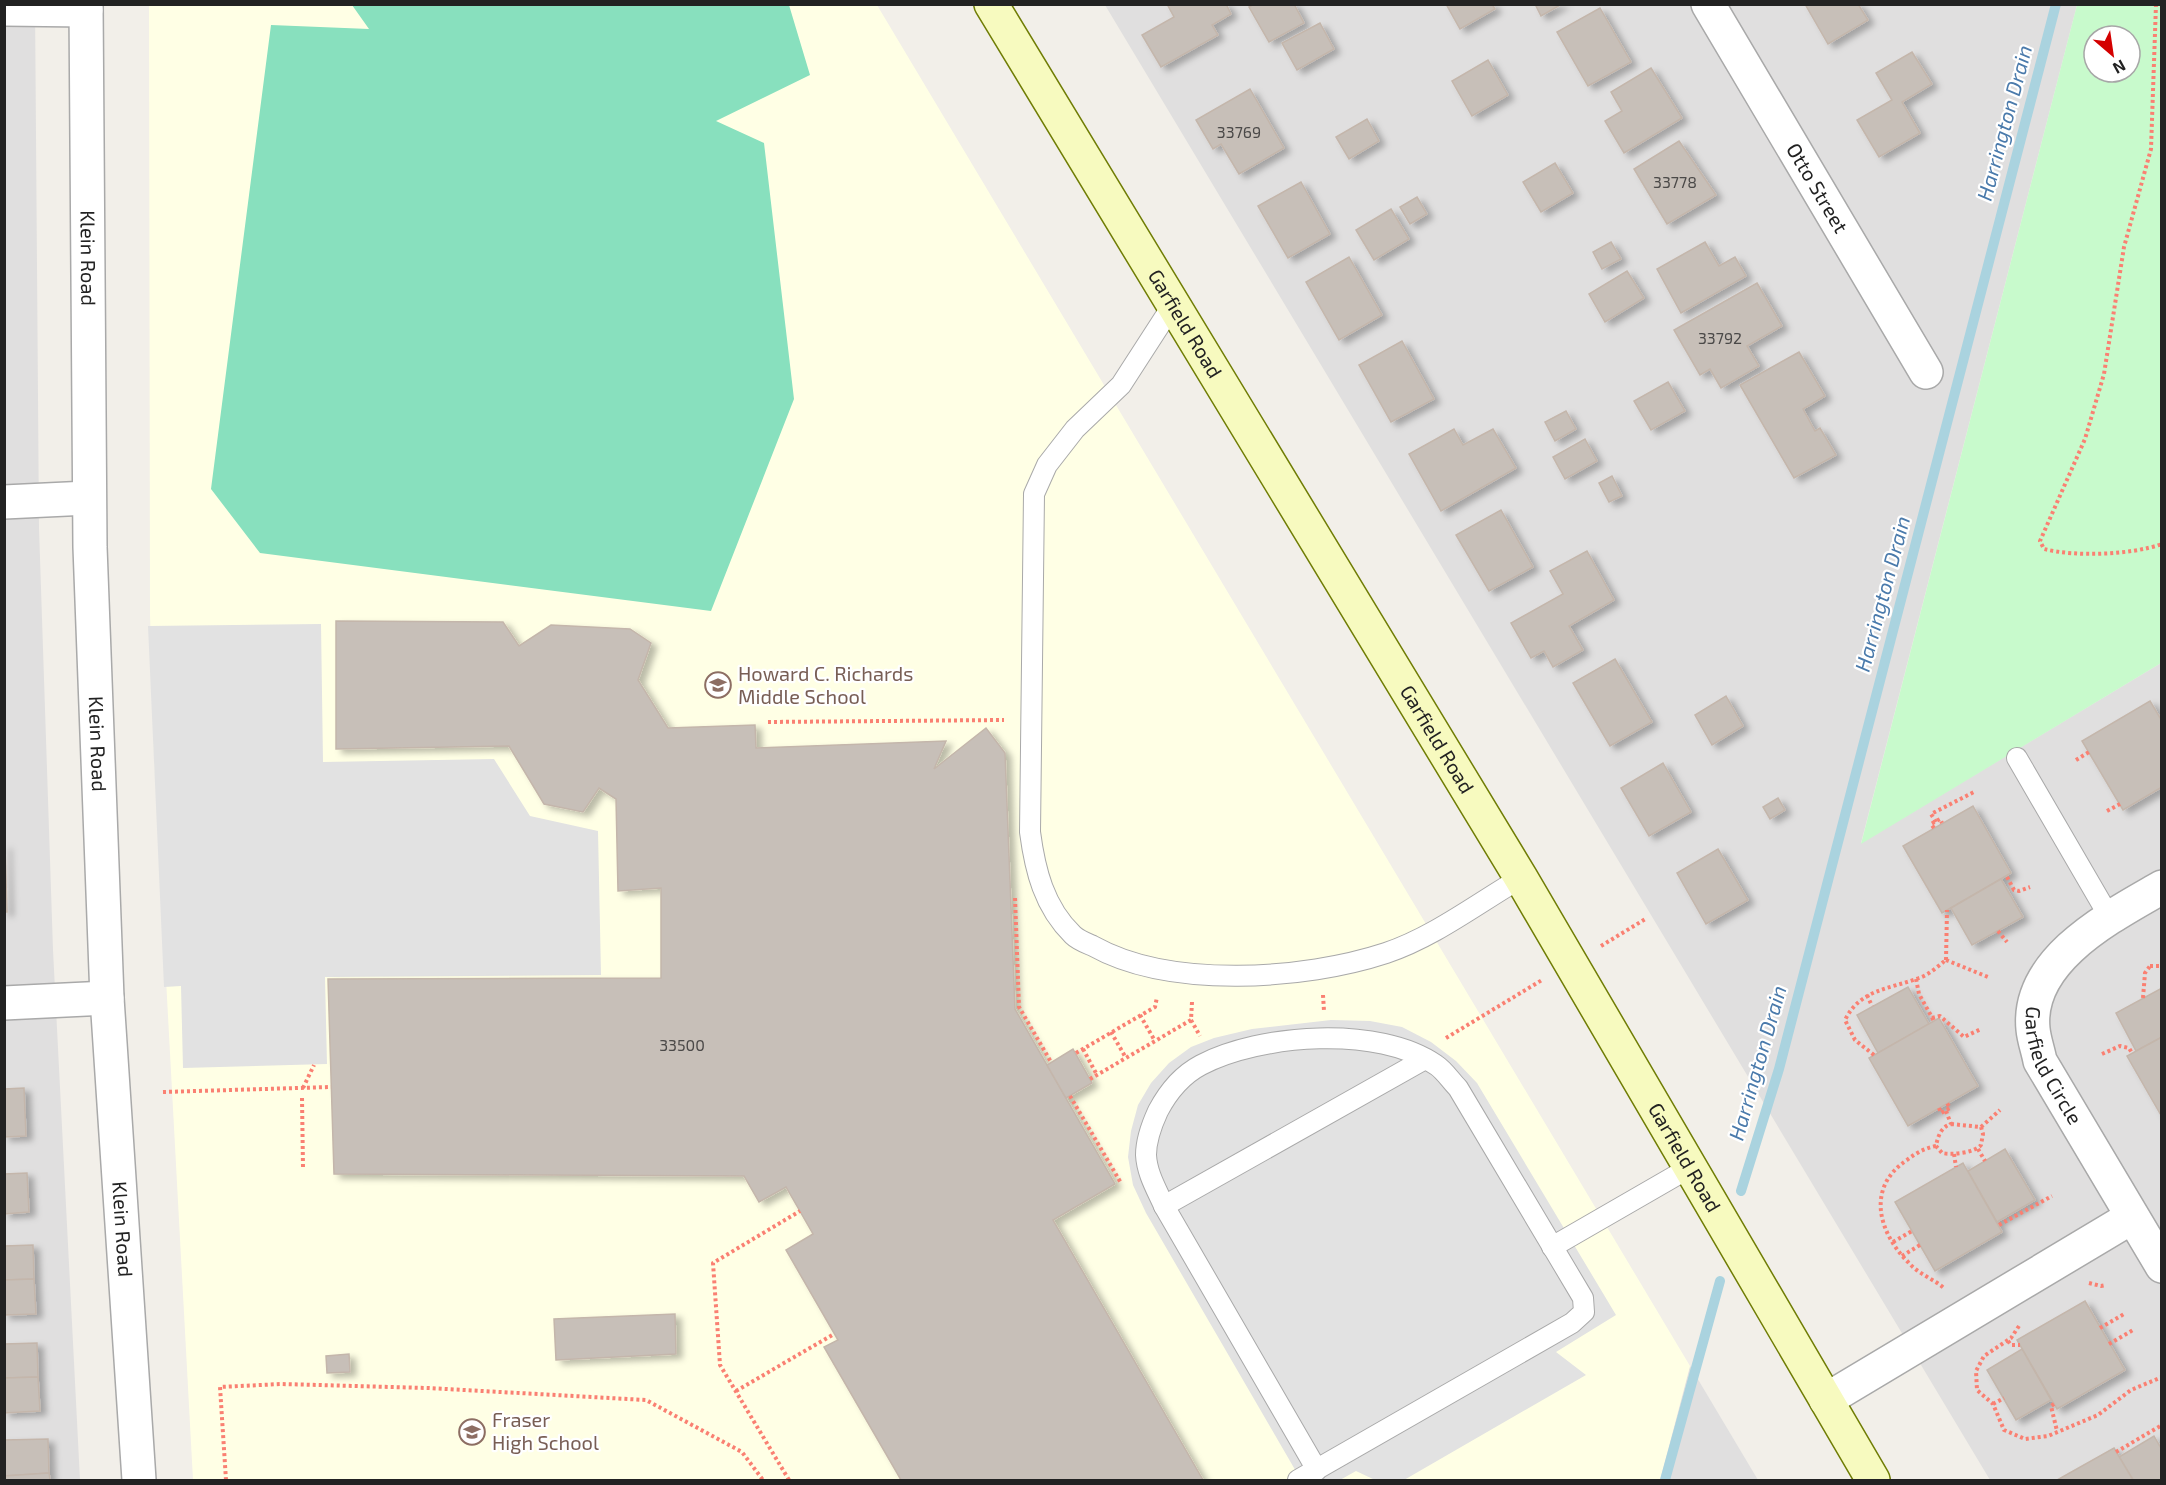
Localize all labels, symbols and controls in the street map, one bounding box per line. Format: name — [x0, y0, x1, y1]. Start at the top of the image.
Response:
north arrow — [2082, 24, 2142, 84]
water label: Harrington Drain — [1971, 42, 2036, 203]
text: N — [2110, 56, 2129, 79]
house number: 33769 — [1217, 122, 1261, 141]
street label: Otto Street — [1782, 138, 1854, 237]
house number: 33778 — [1653, 172, 1697, 191]
street label: Klein Road — [77, 210, 101, 306]
street label: Garfield Road — [1144, 265, 1228, 382]
house number: 33792 — [1698, 328, 1742, 347]
water label: Harrington Drain — [1849, 513, 1914, 674]
place label: Howard C. Richards Middle School — [738, 661, 913, 708]
school or university icon: Howard C. Richards Middle School — [703, 670, 733, 700]
street label: Garfield Road — [1396, 680, 1480, 797]
street label: Klein Road — [85, 696, 112, 792]
water label: Harrington Drain — [1722, 982, 1791, 1143]
street label: Garfield Circle — [2021, 1005, 2088, 1128]
house number: 33500 — [659, 1035, 705, 1054]
street label: Garfield Road — [1644, 1098, 1727, 1216]
street label: Klein Road — [108, 1181, 138, 1278]
place label: Fraser High School — [492, 1407, 599, 1454]
school or university icon: Fraser High School — [457, 1417, 487, 1447]

